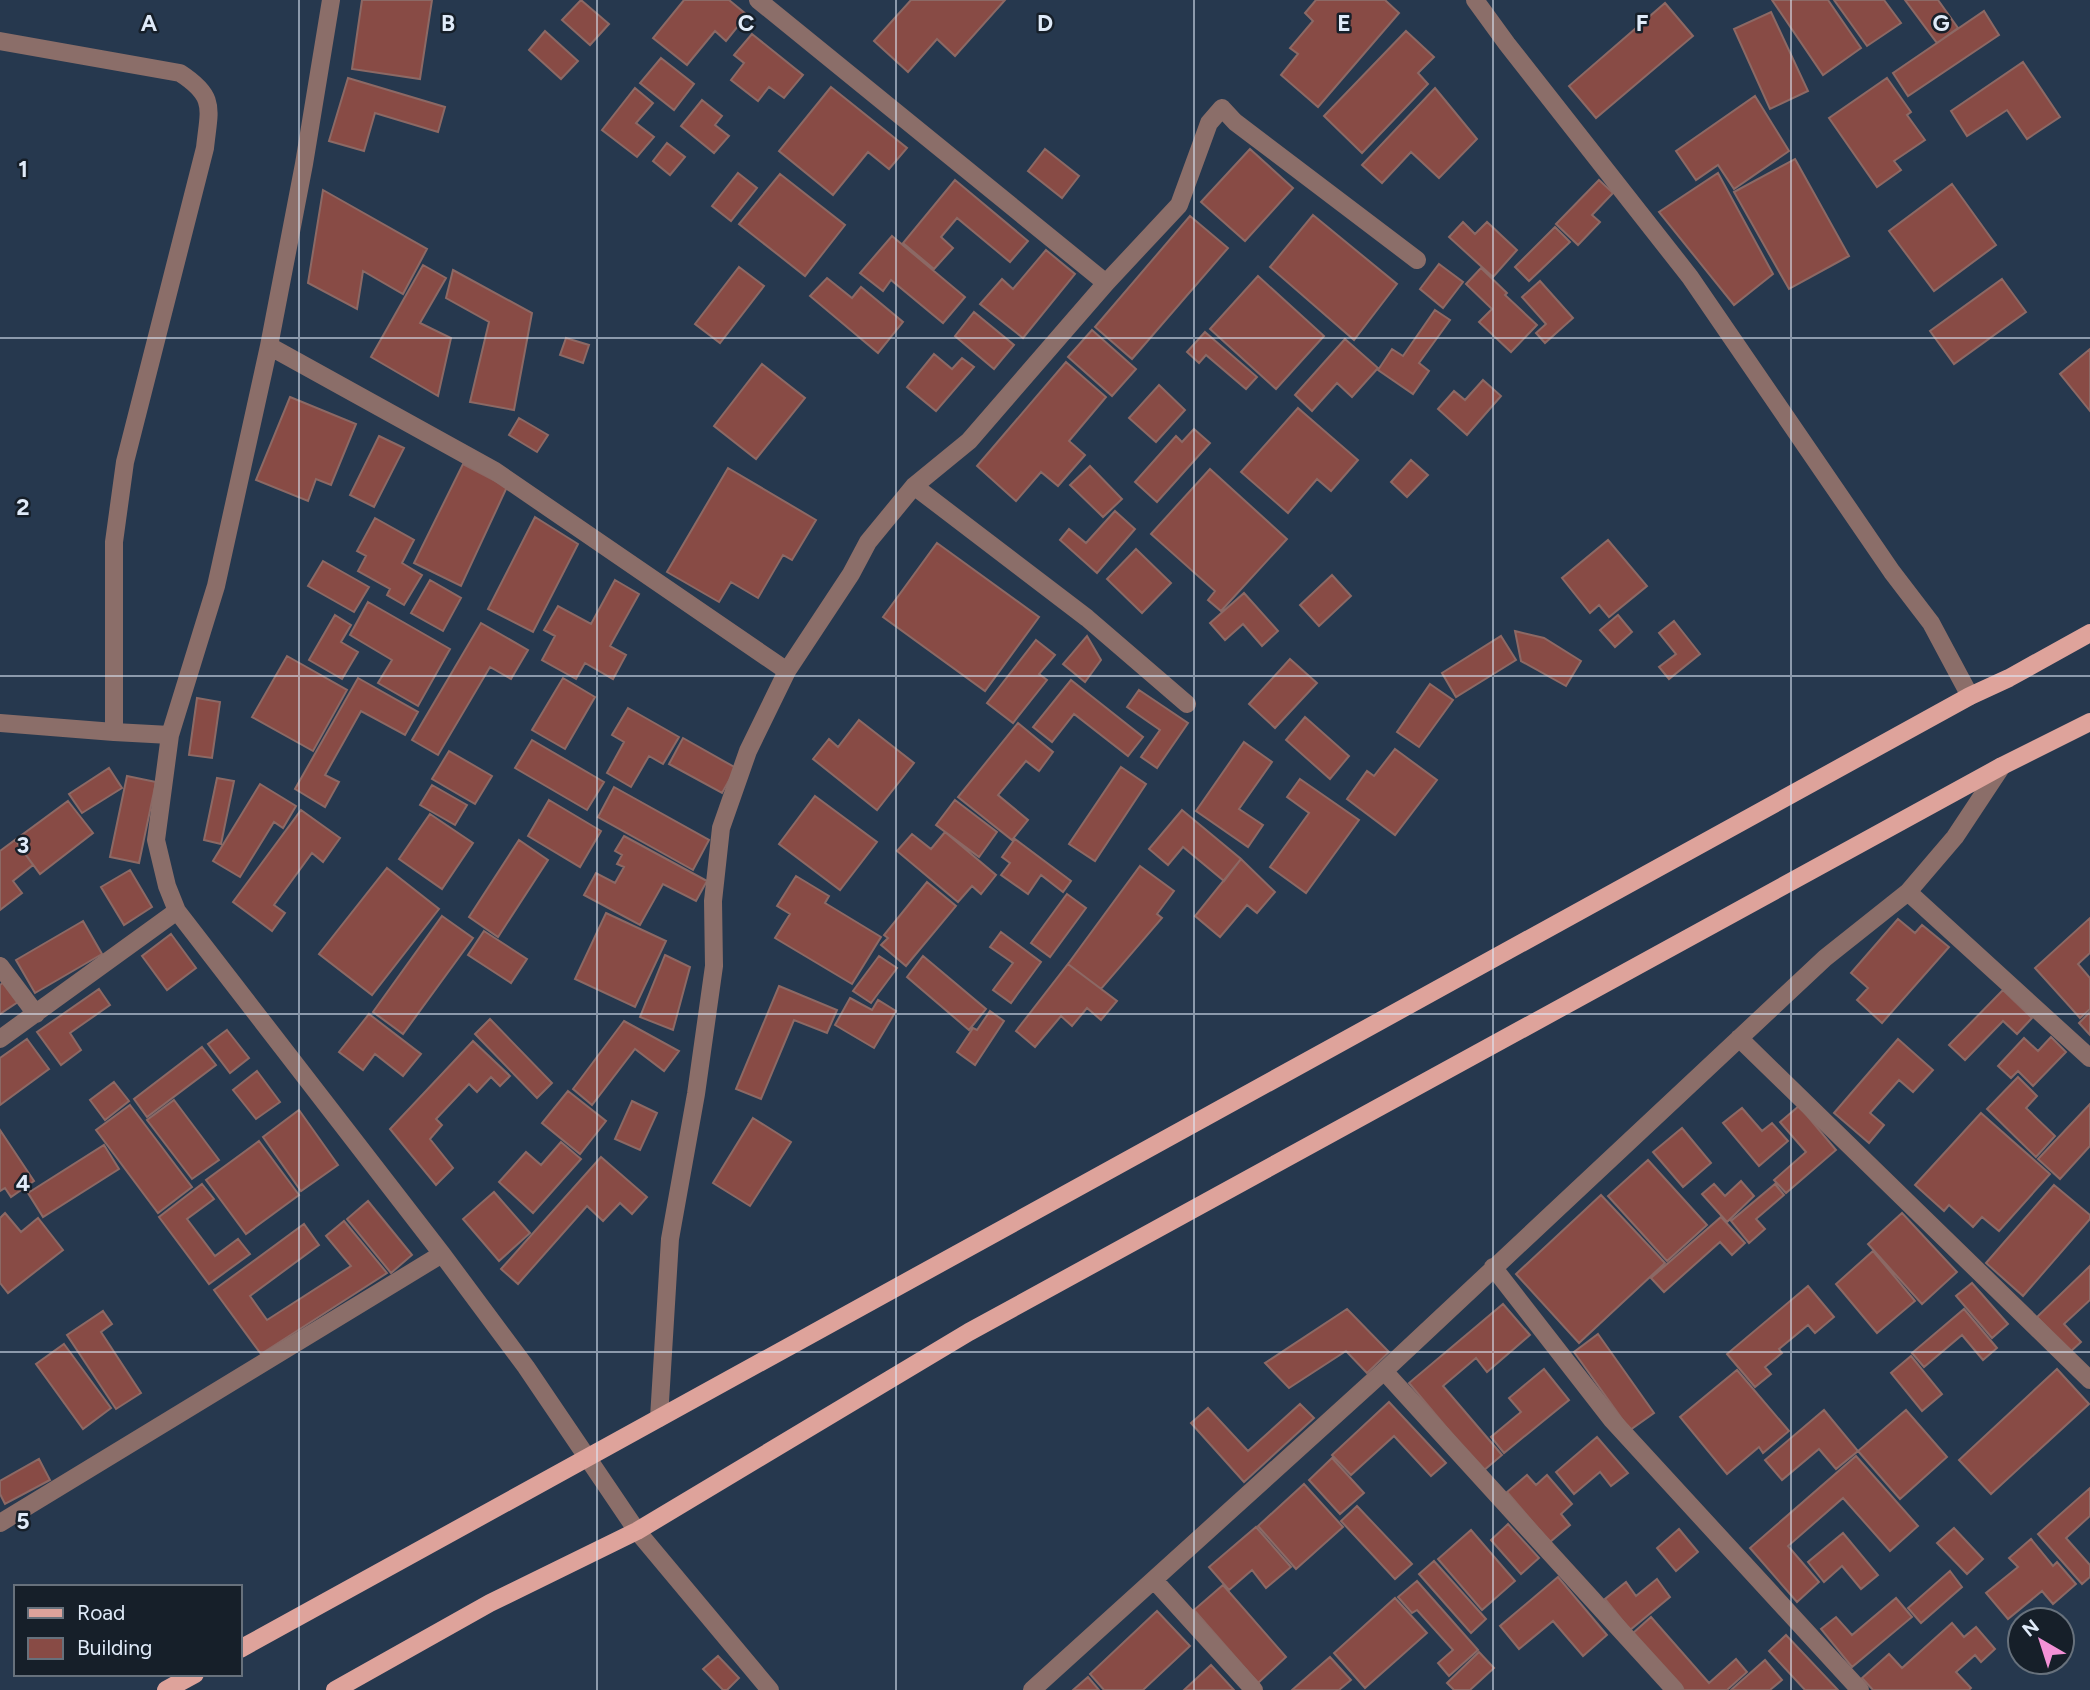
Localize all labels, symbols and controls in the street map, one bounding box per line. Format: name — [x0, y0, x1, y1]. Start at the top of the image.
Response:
text: A — [141, 9, 158, 37]
text: B — [441, 9, 455, 37]
text: C — [738, 9, 755, 37]
text: D — [1037, 9, 1053, 37]
text: E — [1337, 9, 1351, 37]
text: F — [1636, 9, 1649, 37]
text: G — [1932, 9, 1950, 37]
text: 1 — [18, 155, 28, 183]
text: 2 — [16, 493, 30, 521]
text: 3 — [17, 831, 29, 859]
text: 4 — [16, 1169, 30, 1197]
text: 5 — [16, 1507, 30, 1535]
legend — [14, 1585, 242, 1676]
text: Road — [77, 1600, 125, 1625]
north arrow — [2006, 1606, 2076, 1676]
text: N — [2018, 1615, 2044, 1642]
text: Building — [77, 1635, 152, 1660]

